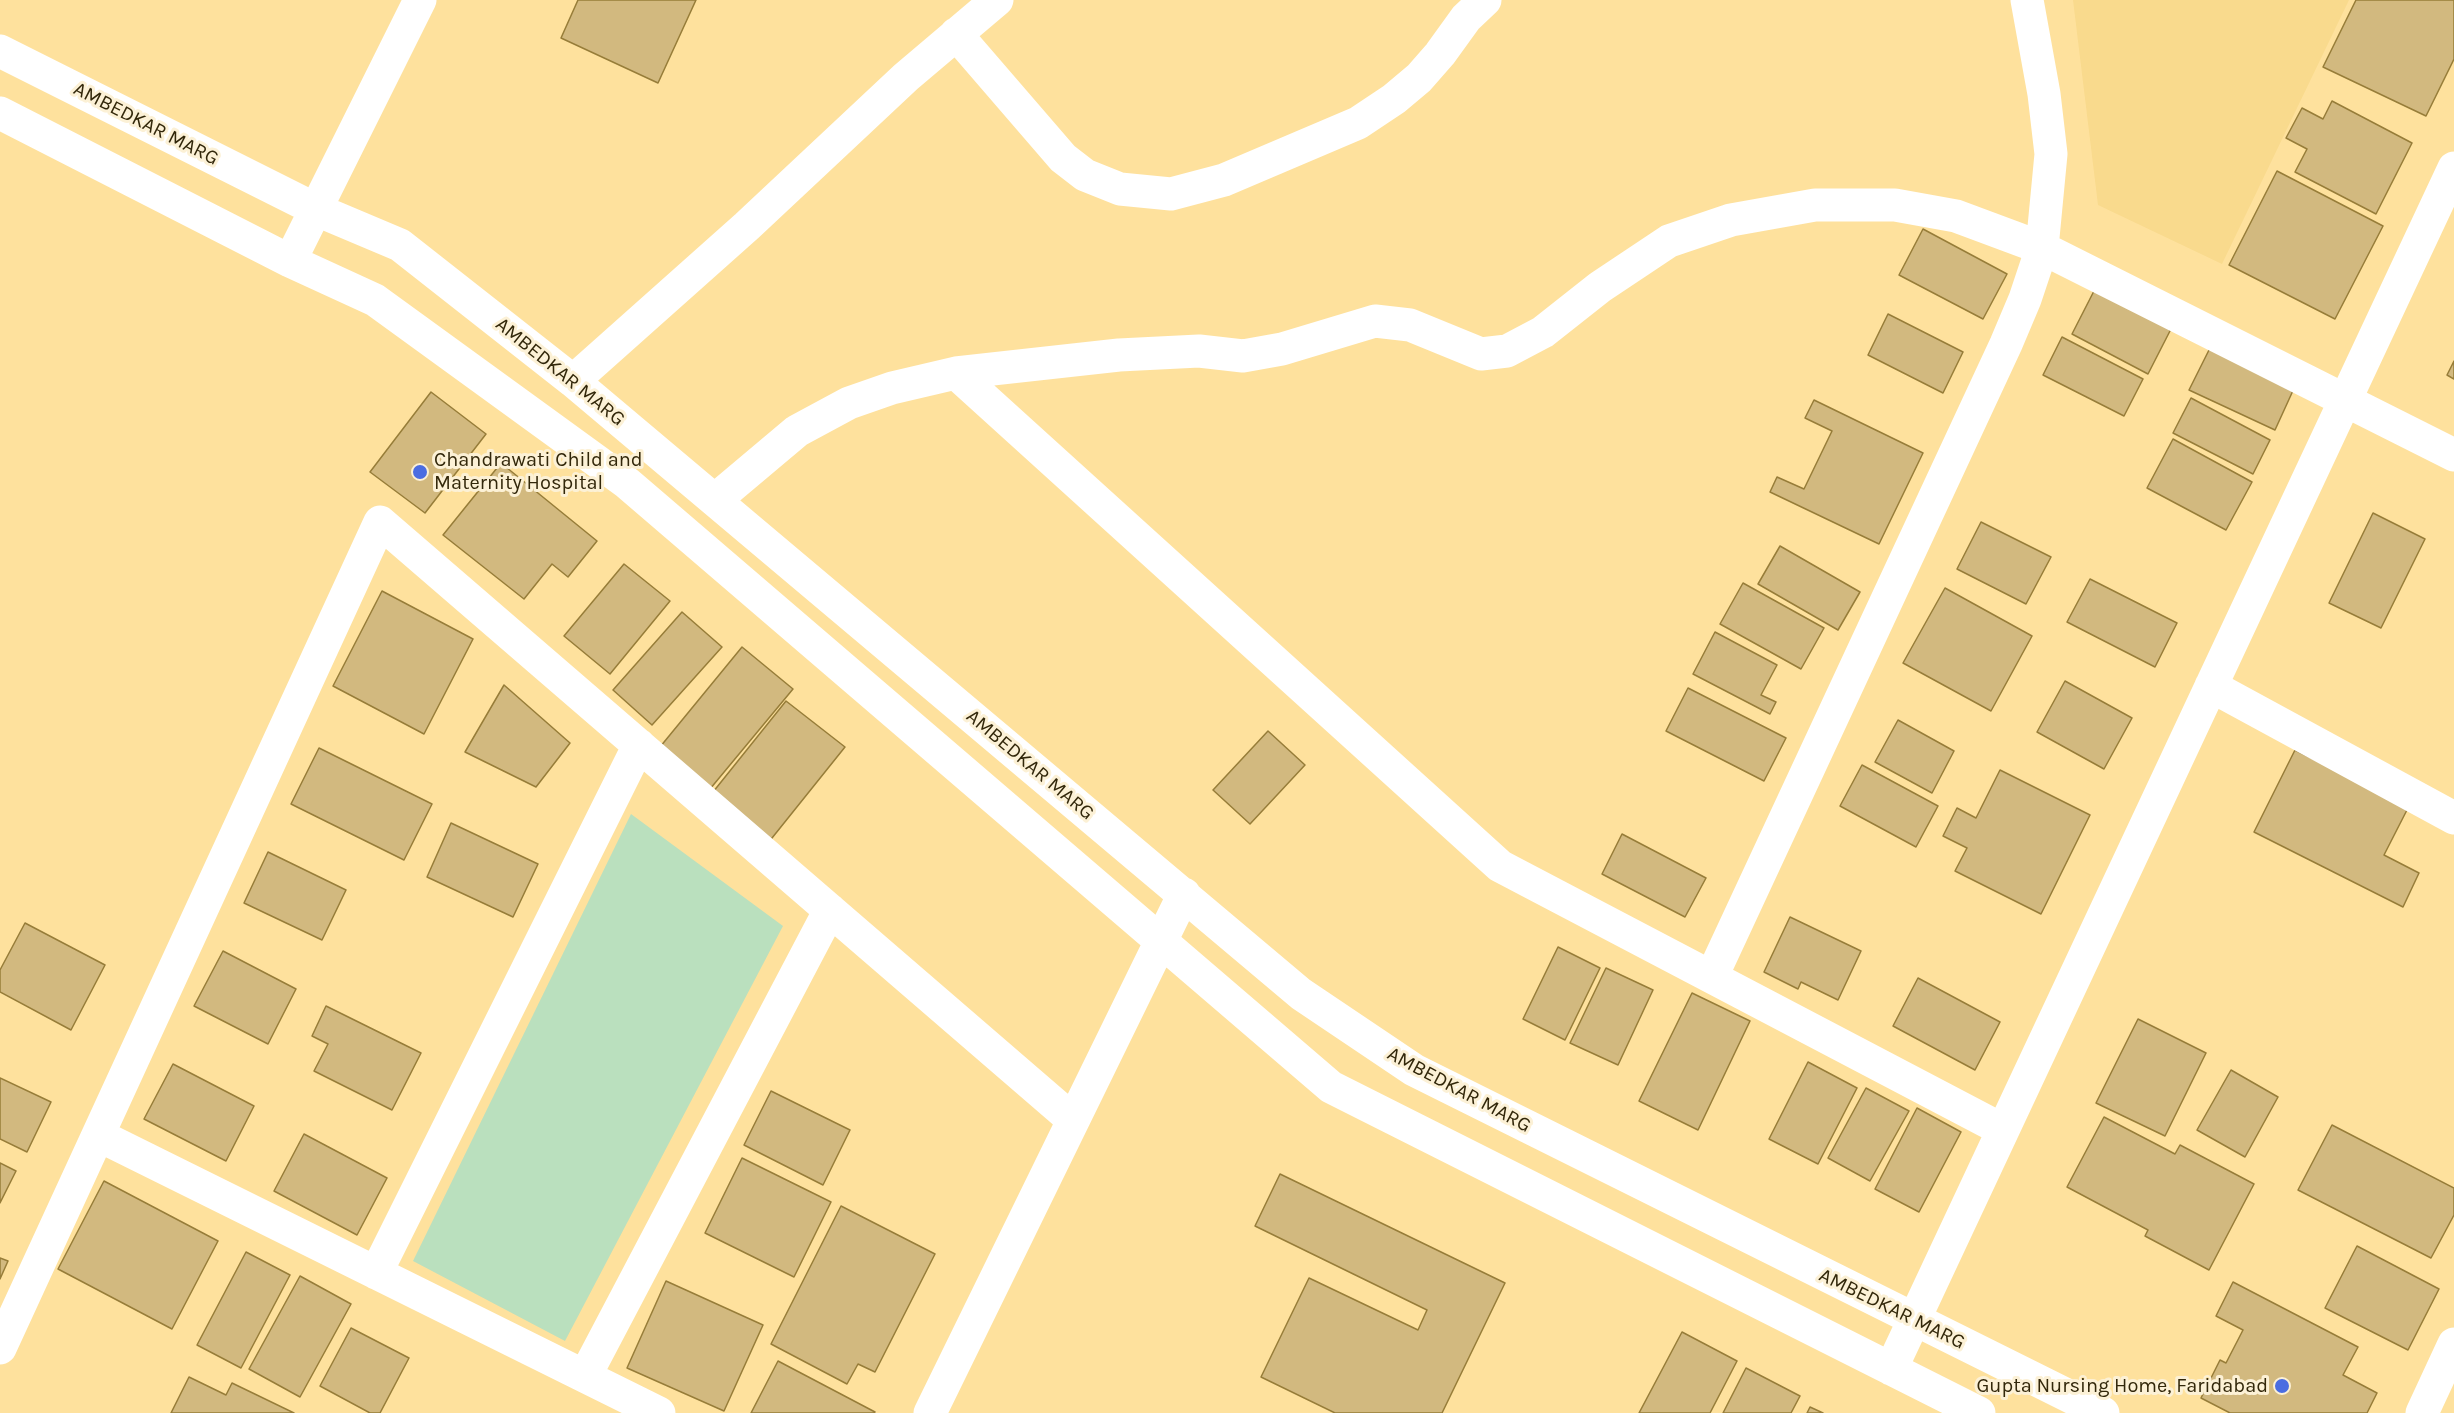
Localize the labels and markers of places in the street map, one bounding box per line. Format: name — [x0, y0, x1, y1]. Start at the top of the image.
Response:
place label: Chandrawati Child and Maternity Hospital — [434, 448, 643, 495]
marker: Chandrawati Child and Maternity Hospital — [411, 463, 429, 481]
place label: Gupta Nursing Home, Faridabad — [1976, 1374, 2268, 1398]
marker: Gupta Nursing Home, Faridabad — [2273, 1377, 2291, 1395]

